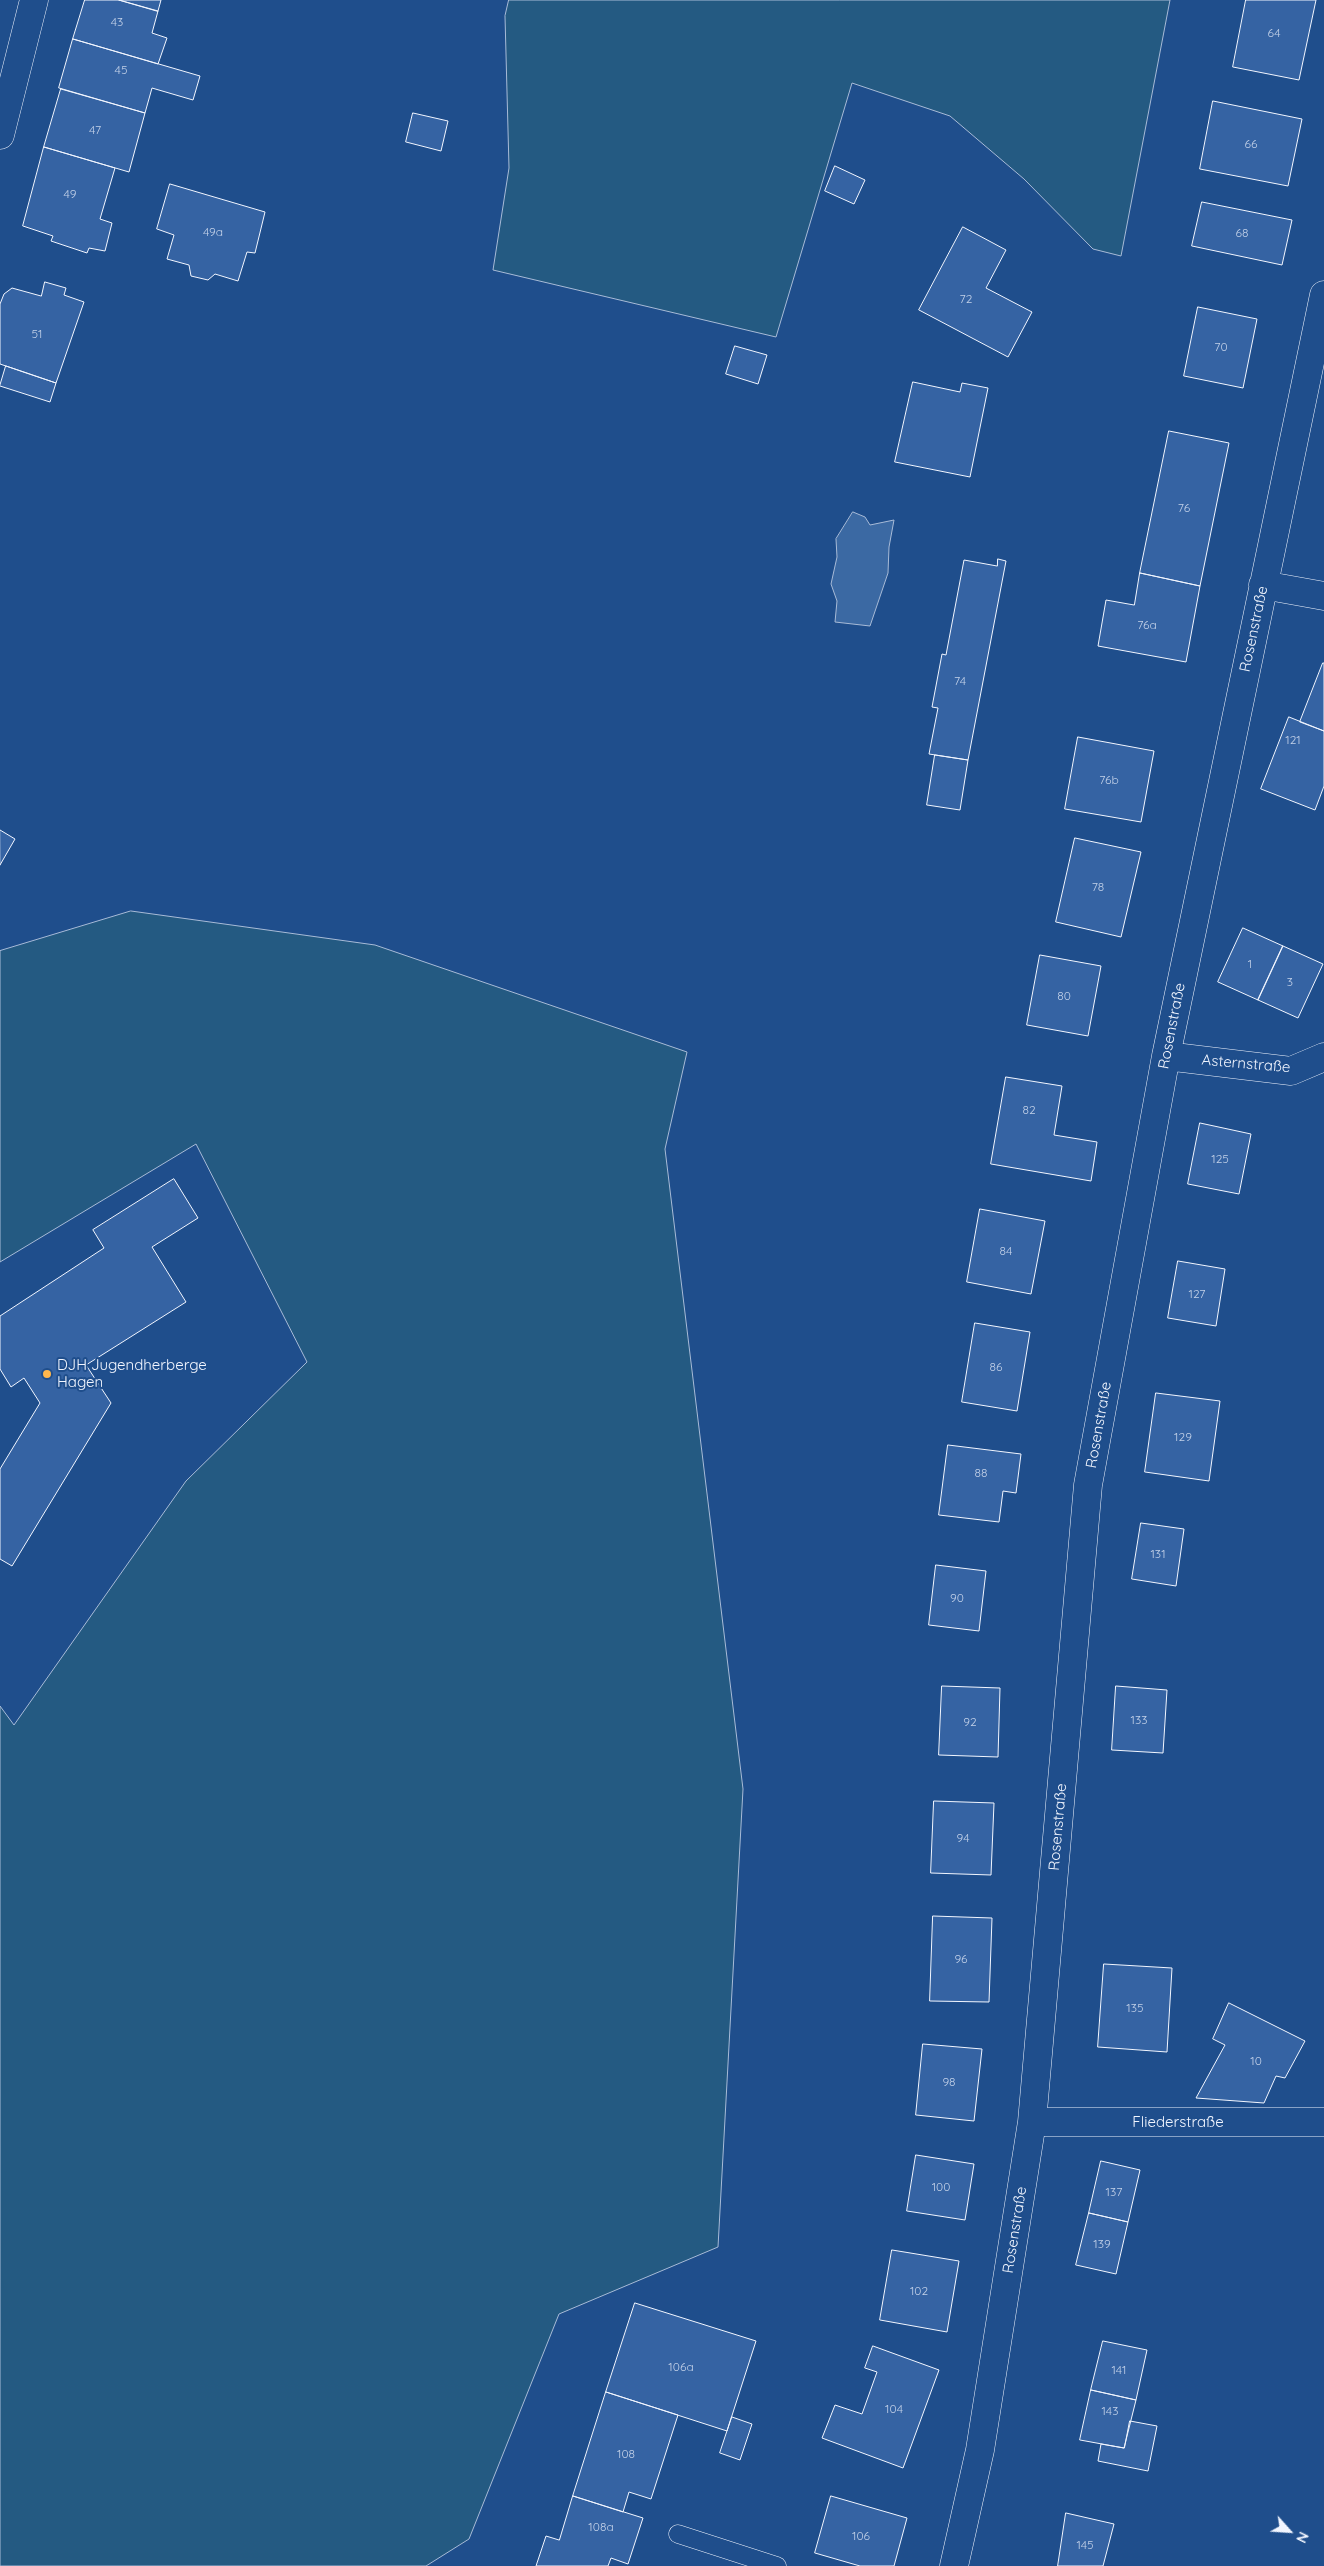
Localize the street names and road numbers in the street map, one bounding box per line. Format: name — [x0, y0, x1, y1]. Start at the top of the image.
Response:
street label: Rosenstraße — [1236, 584, 1272, 674]
street label: Rosenstraße — [1155, 981, 1189, 1071]
street label: Asternstraße — [1201, 1051, 1291, 1077]
street label: Rosenstraße — [1083, 1380, 1115, 1470]
street label: Rosenstraße — [1045, 1783, 1071, 1871]
street label: Fliederstraße — [1132, 2113, 1224, 2131]
street label: Rosenstraße — [999, 2185, 1031, 2275]

